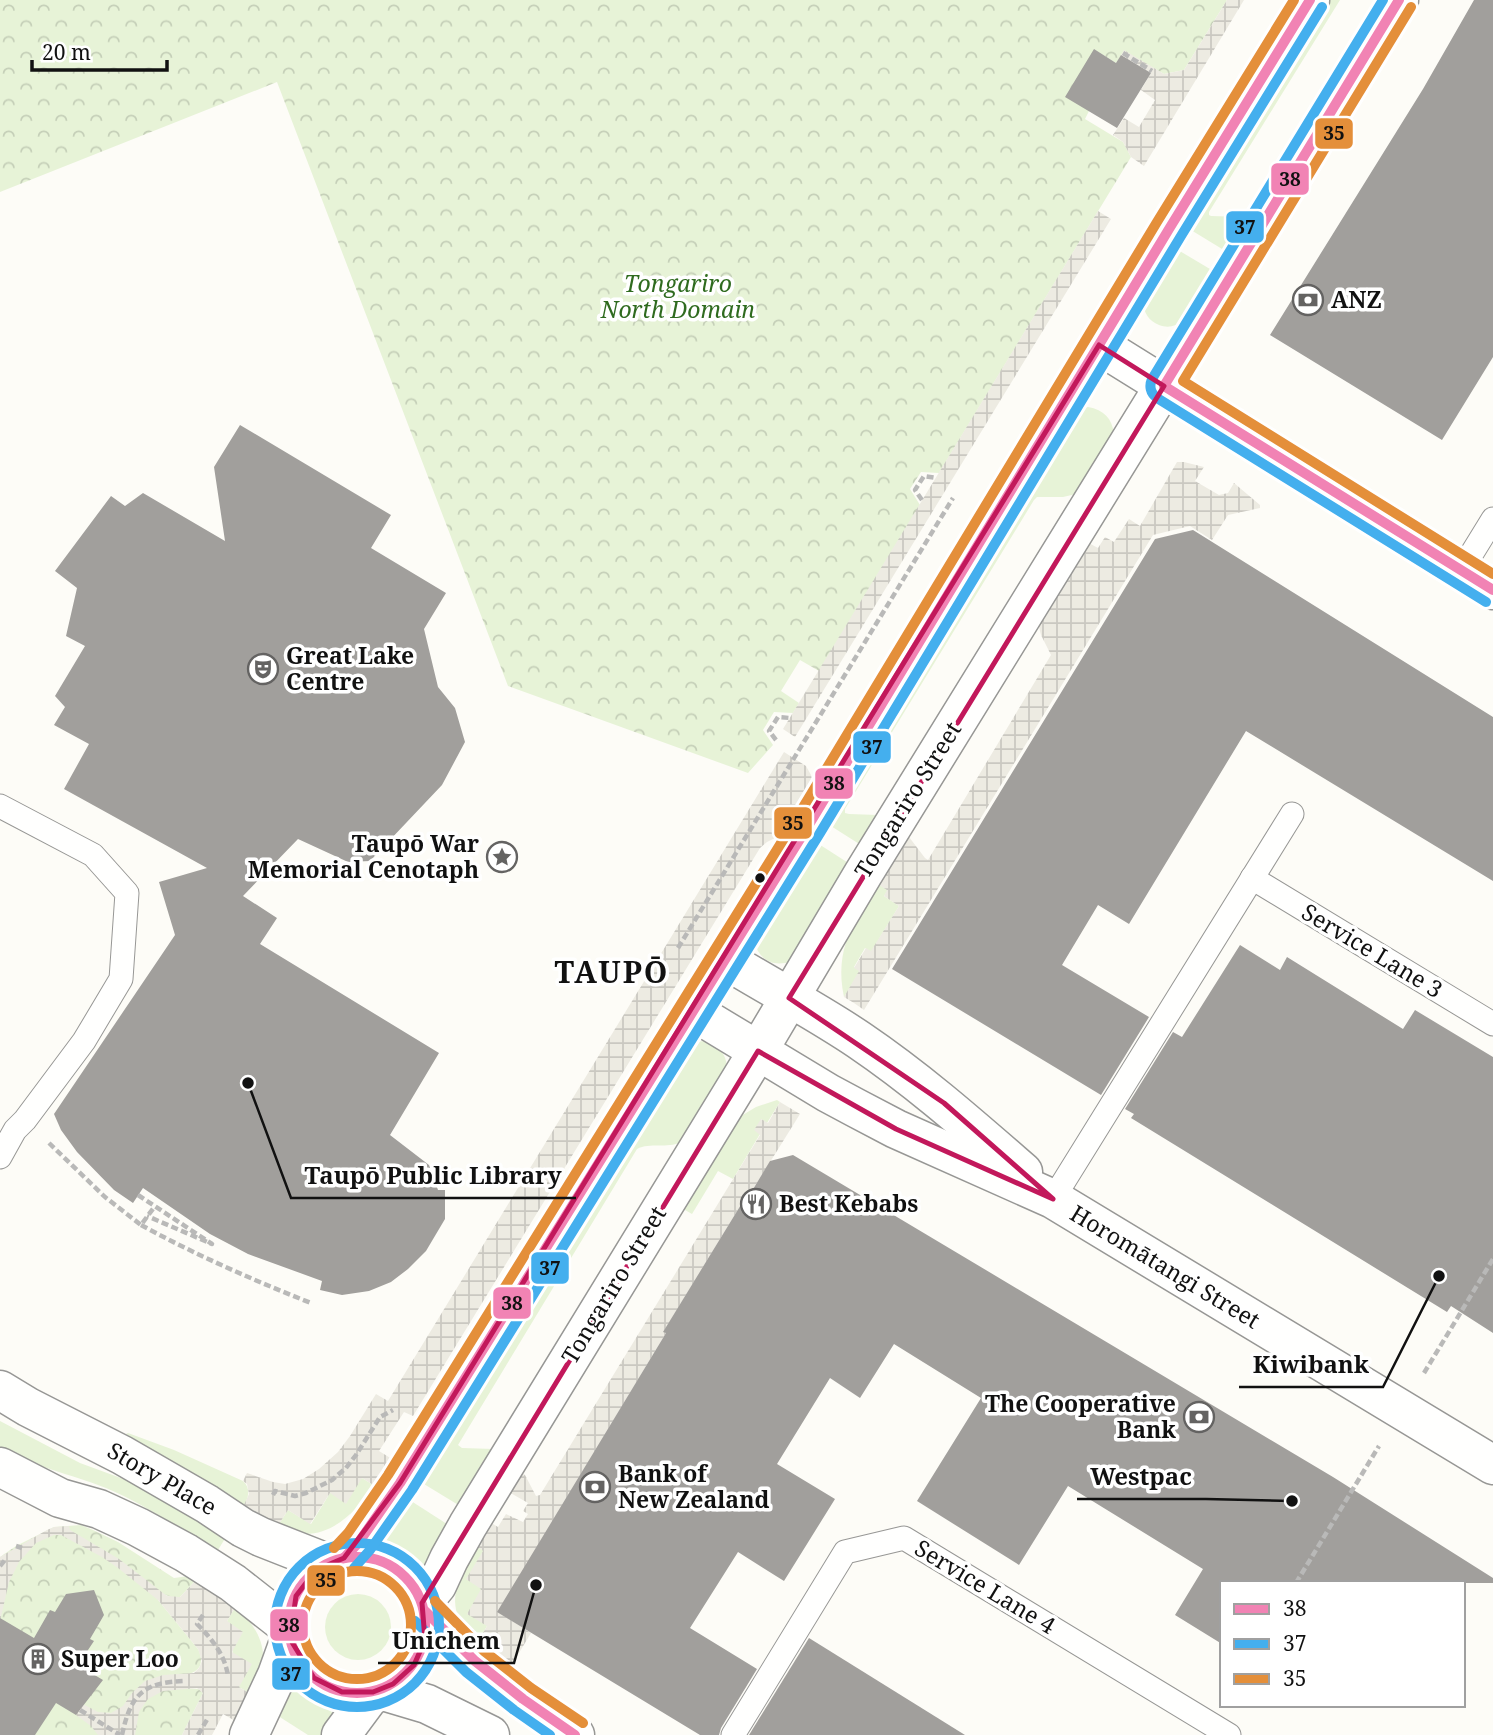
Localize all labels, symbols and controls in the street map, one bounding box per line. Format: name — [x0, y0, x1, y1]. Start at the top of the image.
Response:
scale bar — [32, 28, 166, 72]
text: 20 m — [42, 38, 91, 66]
line badge: 35 — [1314, 117, 1354, 150]
text: 35 — [1323, 120, 1345, 146]
line badge: 38 — [1270, 162, 1310, 196]
text: 38 — [1279, 166, 1301, 192]
line badge: 37 — [1225, 210, 1265, 244]
text: 37 — [1234, 214, 1256, 240]
park label: Tongariro North Domain — [600, 267, 755, 325]
bank icon: ANZ — [1291, 283, 1325, 317]
place label: ANZ — [1331, 283, 1382, 315]
place label: Great Lake Centre — [286, 639, 414, 697]
theatre icon: Great Lake Centre — [246, 652, 280, 686]
street label: Tongariro Street — [846, 715, 968, 884]
line badge: 37 — [852, 730, 892, 764]
text: 37 — [861, 734, 883, 760]
line badge: 38 — [814, 767, 854, 800]
text: 38 — [823, 770, 845, 796]
line badge: 35 — [773, 806, 813, 840]
text: 35 — [782, 810, 804, 836]
place label: Taupō War Memorial Cenotaph — [248, 827, 479, 885]
place icon: Taupō War Memorial Cenotaph — [485, 840, 519, 874]
unlabelled marker — [753, 871, 767, 885]
street label: Service Lane 3 — [1296, 895, 1449, 1005]
district label: TAUPŌ — [555, 951, 669, 992]
callout: Taupō Public Library — [291, 1153, 576, 1198]
text: Taupō Public Library — [304, 1158, 562, 1191]
restaurant icon: Best Kebabs — [739, 1187, 773, 1221]
place label: Best Kebabs — [779, 1187, 918, 1219]
street label: Horomātangi Street — [1065, 1197, 1266, 1335]
street label: Tongariro Street — [553, 1200, 673, 1369]
line badge: 37 — [530, 1251, 570, 1285]
text: 37 — [539, 1255, 561, 1281]
line badge: 38 — [492, 1286, 532, 1320]
text: 38 — [501, 1290, 523, 1316]
callout: Kiwibank — [1239, 1342, 1383, 1387]
text: Kiwibank — [1253, 1347, 1370, 1380]
place label: The Cooperative Bank — [985, 1387, 1176, 1445]
bank icon: The Cooperative Bank — [1182, 1400, 1216, 1434]
street label: Story Place — [102, 1434, 223, 1522]
callout: Westpac — [1077, 1454, 1206, 1499]
place label: Bank of New Zealand — [618, 1457, 769, 1515]
text: Westpac — [1090, 1459, 1192, 1492]
bank icon: Bank of New Zealand — [578, 1470, 612, 1504]
street label: Service Lane 4 — [909, 1531, 1062, 1641]
line badge: 35 — [306, 1564, 346, 1597]
text: 35 — [315, 1567, 337, 1593]
legend — [1220, 1581, 1465, 1707]
text: 38 — [1283, 1594, 1306, 1622]
line badge: 38 — [269, 1608, 309, 1642]
text: 38 — [278, 1612, 300, 1638]
callout: Unichem — [378, 1618, 514, 1663]
text: Unichem — [392, 1623, 501, 1656]
text: 37 — [1283, 1629, 1306, 1657]
building icon: Super Loo — [21, 1642, 55, 1676]
place label: Super Loo — [61, 1642, 179, 1674]
line badge: 37 — [271, 1657, 311, 1691]
text: 37 — [280, 1661, 302, 1687]
text: 35 — [1283, 1664, 1306, 1692]

